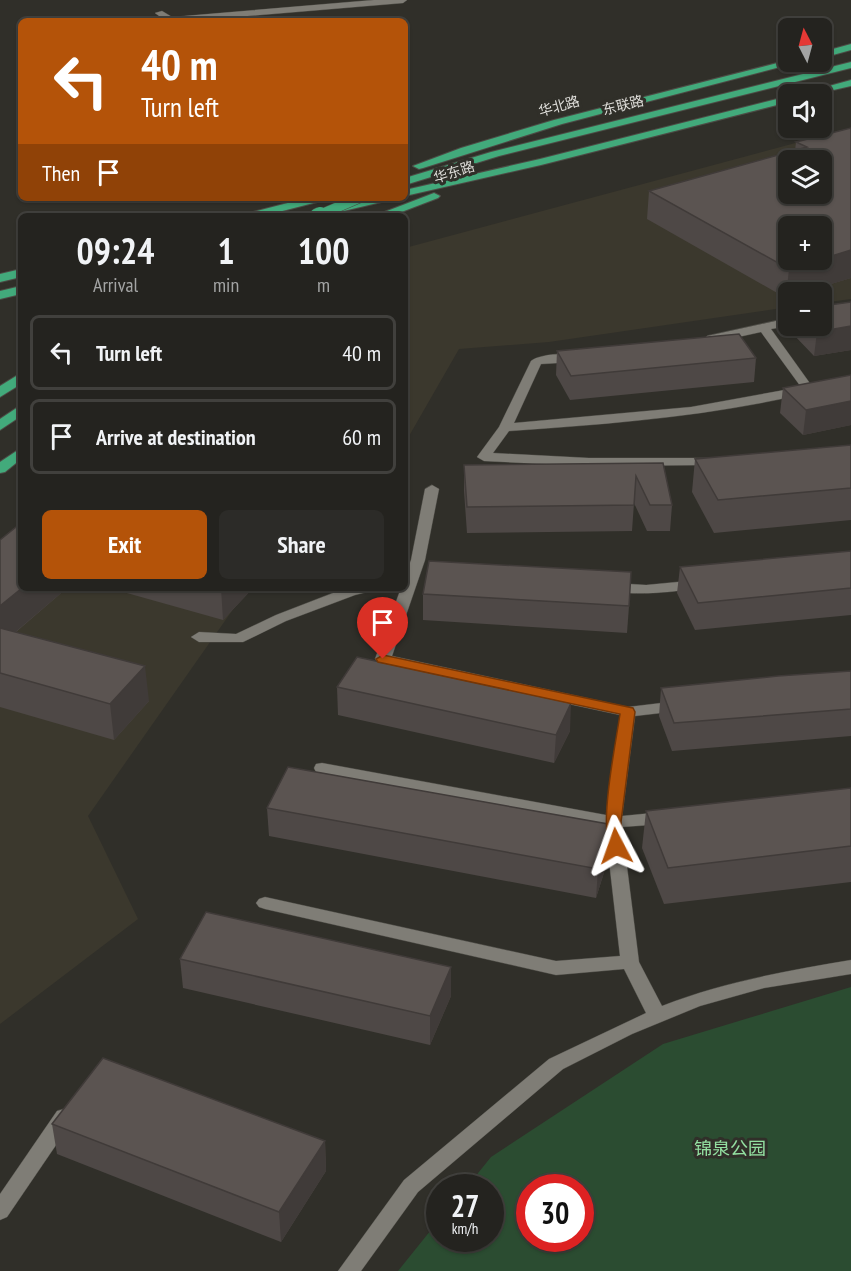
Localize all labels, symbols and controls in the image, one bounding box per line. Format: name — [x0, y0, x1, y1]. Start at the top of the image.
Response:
north arrow — [778, 18, 832, 72]
map controls — [778, 18, 832, 336]
text: 40 m — [141, 37, 218, 92]
icon: left — [42, 42, 120, 120]
button: sound — [778, 84, 832, 138]
text: Turn left — [141, 90, 219, 124]
street label: 东联路 — [600, 91, 646, 119]
street label: 华北路 — [536, 92, 582, 120]
button: layers — [778, 150, 832, 204]
icon: arrive — [92, 156, 125, 189]
street label: 华东路 — [431, 157, 477, 187]
text: Then — [42, 159, 80, 187]
button: + — [778, 216, 832, 270]
text: 09:24 — [77, 227, 154, 274]
text: 1 — [217, 227, 235, 274]
text: 100 — [298, 227, 349, 274]
text: Arrival — [93, 272, 138, 298]
text: min — [213, 272, 239, 298]
text: m — [317, 272, 330, 298]
button: − — [778, 282, 832, 336]
icon: left — [45, 336, 78, 369]
text: Turn left — [96, 339, 162, 367]
text: 40 m — [342, 339, 381, 367]
icon: arrive — [45, 420, 78, 453]
text: Arrive at destination — [96, 423, 256, 451]
text: 60 m — [342, 423, 381, 451]
button: Exit — [42, 510, 207, 579]
button: Share — [219, 510, 384, 579]
pin — [357, 597, 408, 659]
icon: arrive — [366, 606, 399, 639]
position arrow — [584, 814, 648, 878]
park label: 锦泉公园 — [694, 1137, 766, 1160]
speed limit sign: 30 — [516, 1174, 594, 1252]
text: 27 — [451, 1186, 479, 1225]
text: km/h — [452, 1219, 478, 1238]

